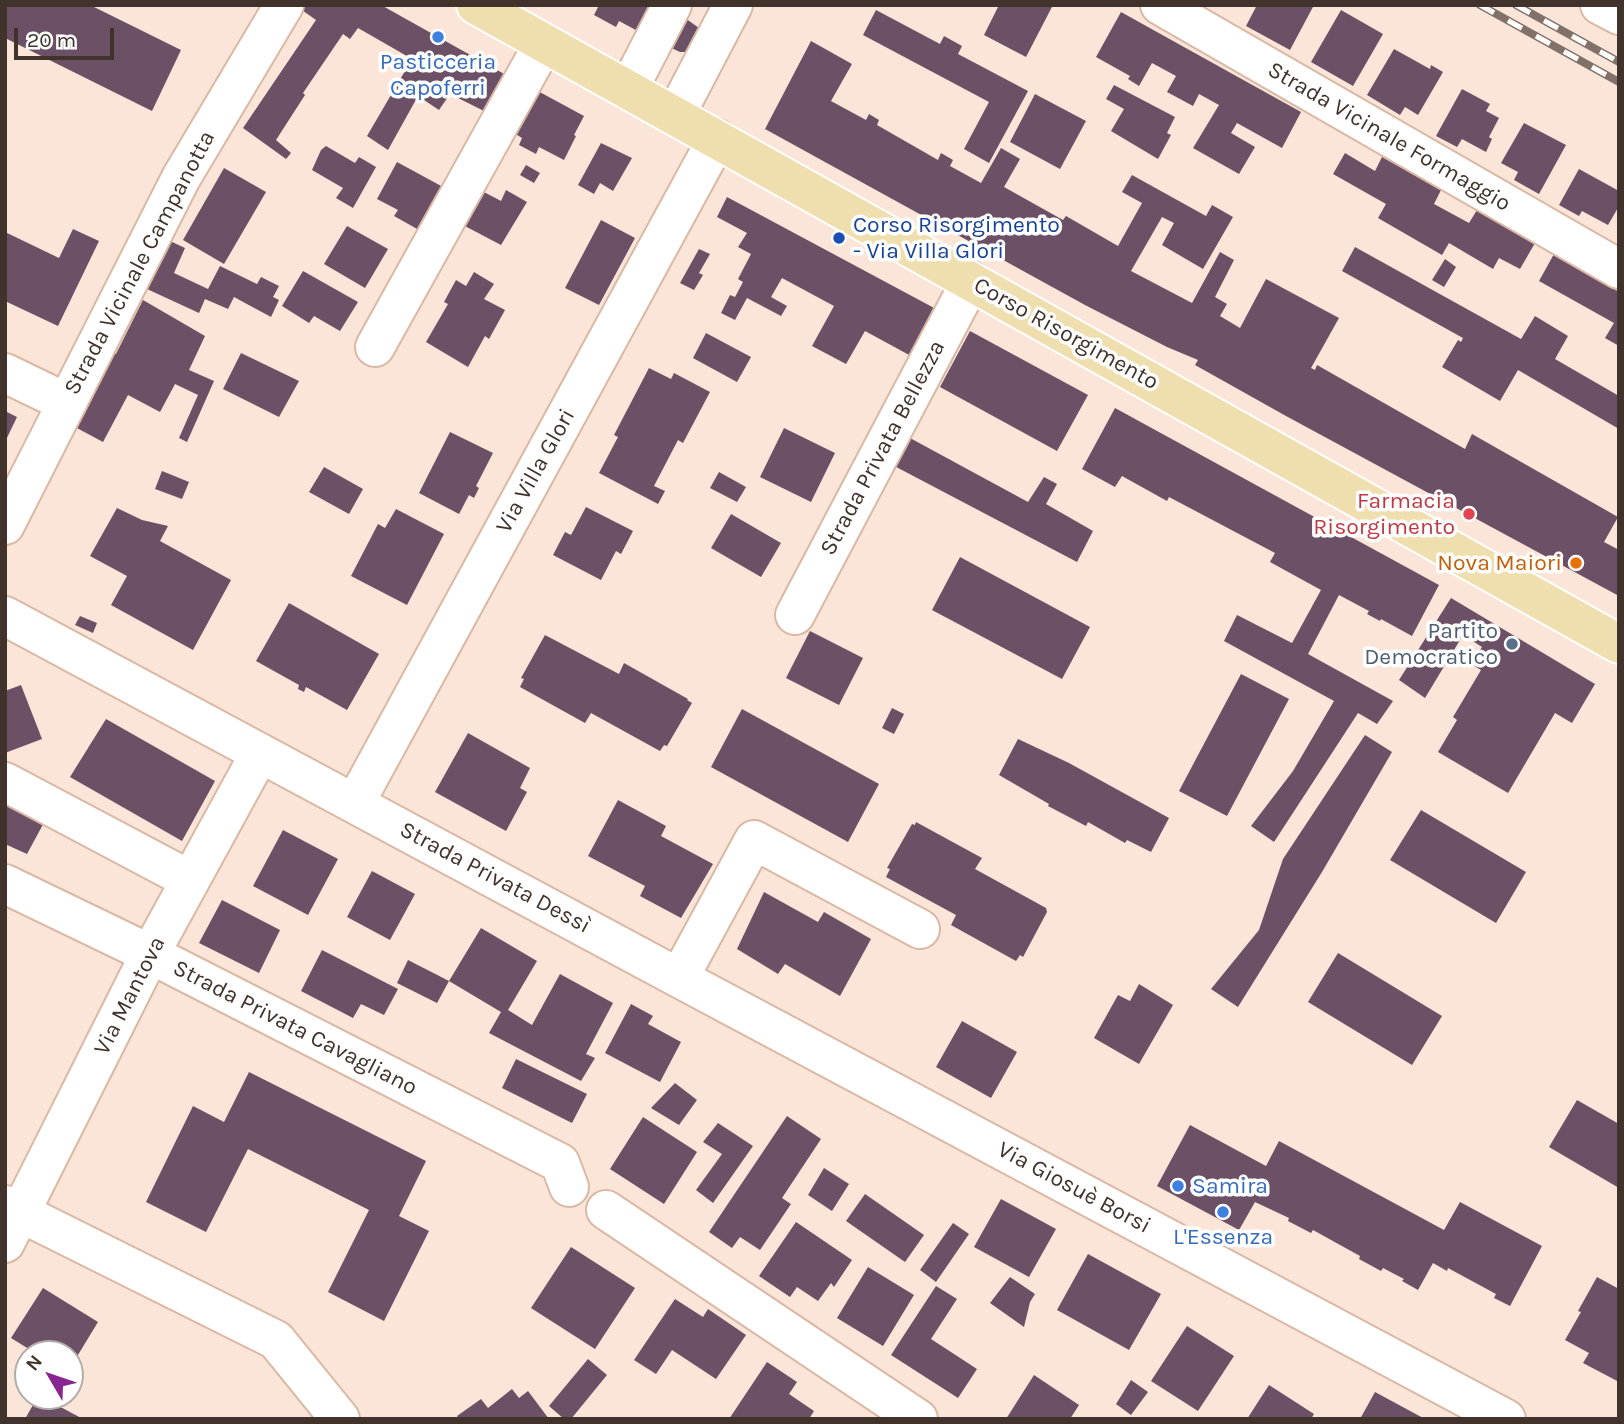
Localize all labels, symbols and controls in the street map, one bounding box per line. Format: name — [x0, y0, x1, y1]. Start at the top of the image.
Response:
scale bar — [18, 14, 117, 58]
text: 20 m — [27, 28, 76, 52]
marker: Pasticceria Capoferri — [430, 29, 446, 45]
place label: Pasticceria Capoferri — [380, 48, 496, 102]
street label: Strada Vicinale Formaggio — [1263, 56, 1515, 218]
street label: Strada Vicinale Campanotta — [59, 126, 221, 400]
place label: Corso Risorgimento - Via Villa Glori — [853, 211, 1060, 265]
marker: Corso Risorgimento - Via Villa Glori — [831, 230, 847, 246]
street label: Corso Risorgimento — [969, 272, 1163, 396]
street label: Strada Privata Bellezza — [815, 336, 951, 560]
street label: Via Villa Glori — [491, 404, 581, 538]
place label: Farmacia Risorgimento — [1313, 487, 1455, 541]
marker: Farmacia Risorgimento — [1461, 506, 1477, 522]
place label: Nova Maiori — [1437, 549, 1562, 577]
marker: Nova Maiori — [1568, 555, 1584, 571]
place label: Partito Democratico — [1364, 617, 1498, 671]
marker: Partito Democratico — [1504, 636, 1520, 652]
street label: Strada Privata Dessì — [395, 816, 595, 940]
street label: Via Mantova — [88, 932, 172, 1060]
street label: Strada Privata Cavagliano — [168, 954, 422, 1102]
street label: Via Giosuè Borsi — [993, 1136, 1155, 1240]
place label: Samira — [1192, 1172, 1268, 1200]
marker: Samira — [1170, 1178, 1186, 1194]
marker: L'Essenza — [1215, 1204, 1231, 1220]
place label: L'Essenza — [1173, 1223, 1273, 1251]
north arrow — [14, 1340, 84, 1410]
text: N — [21, 1351, 47, 1375]

